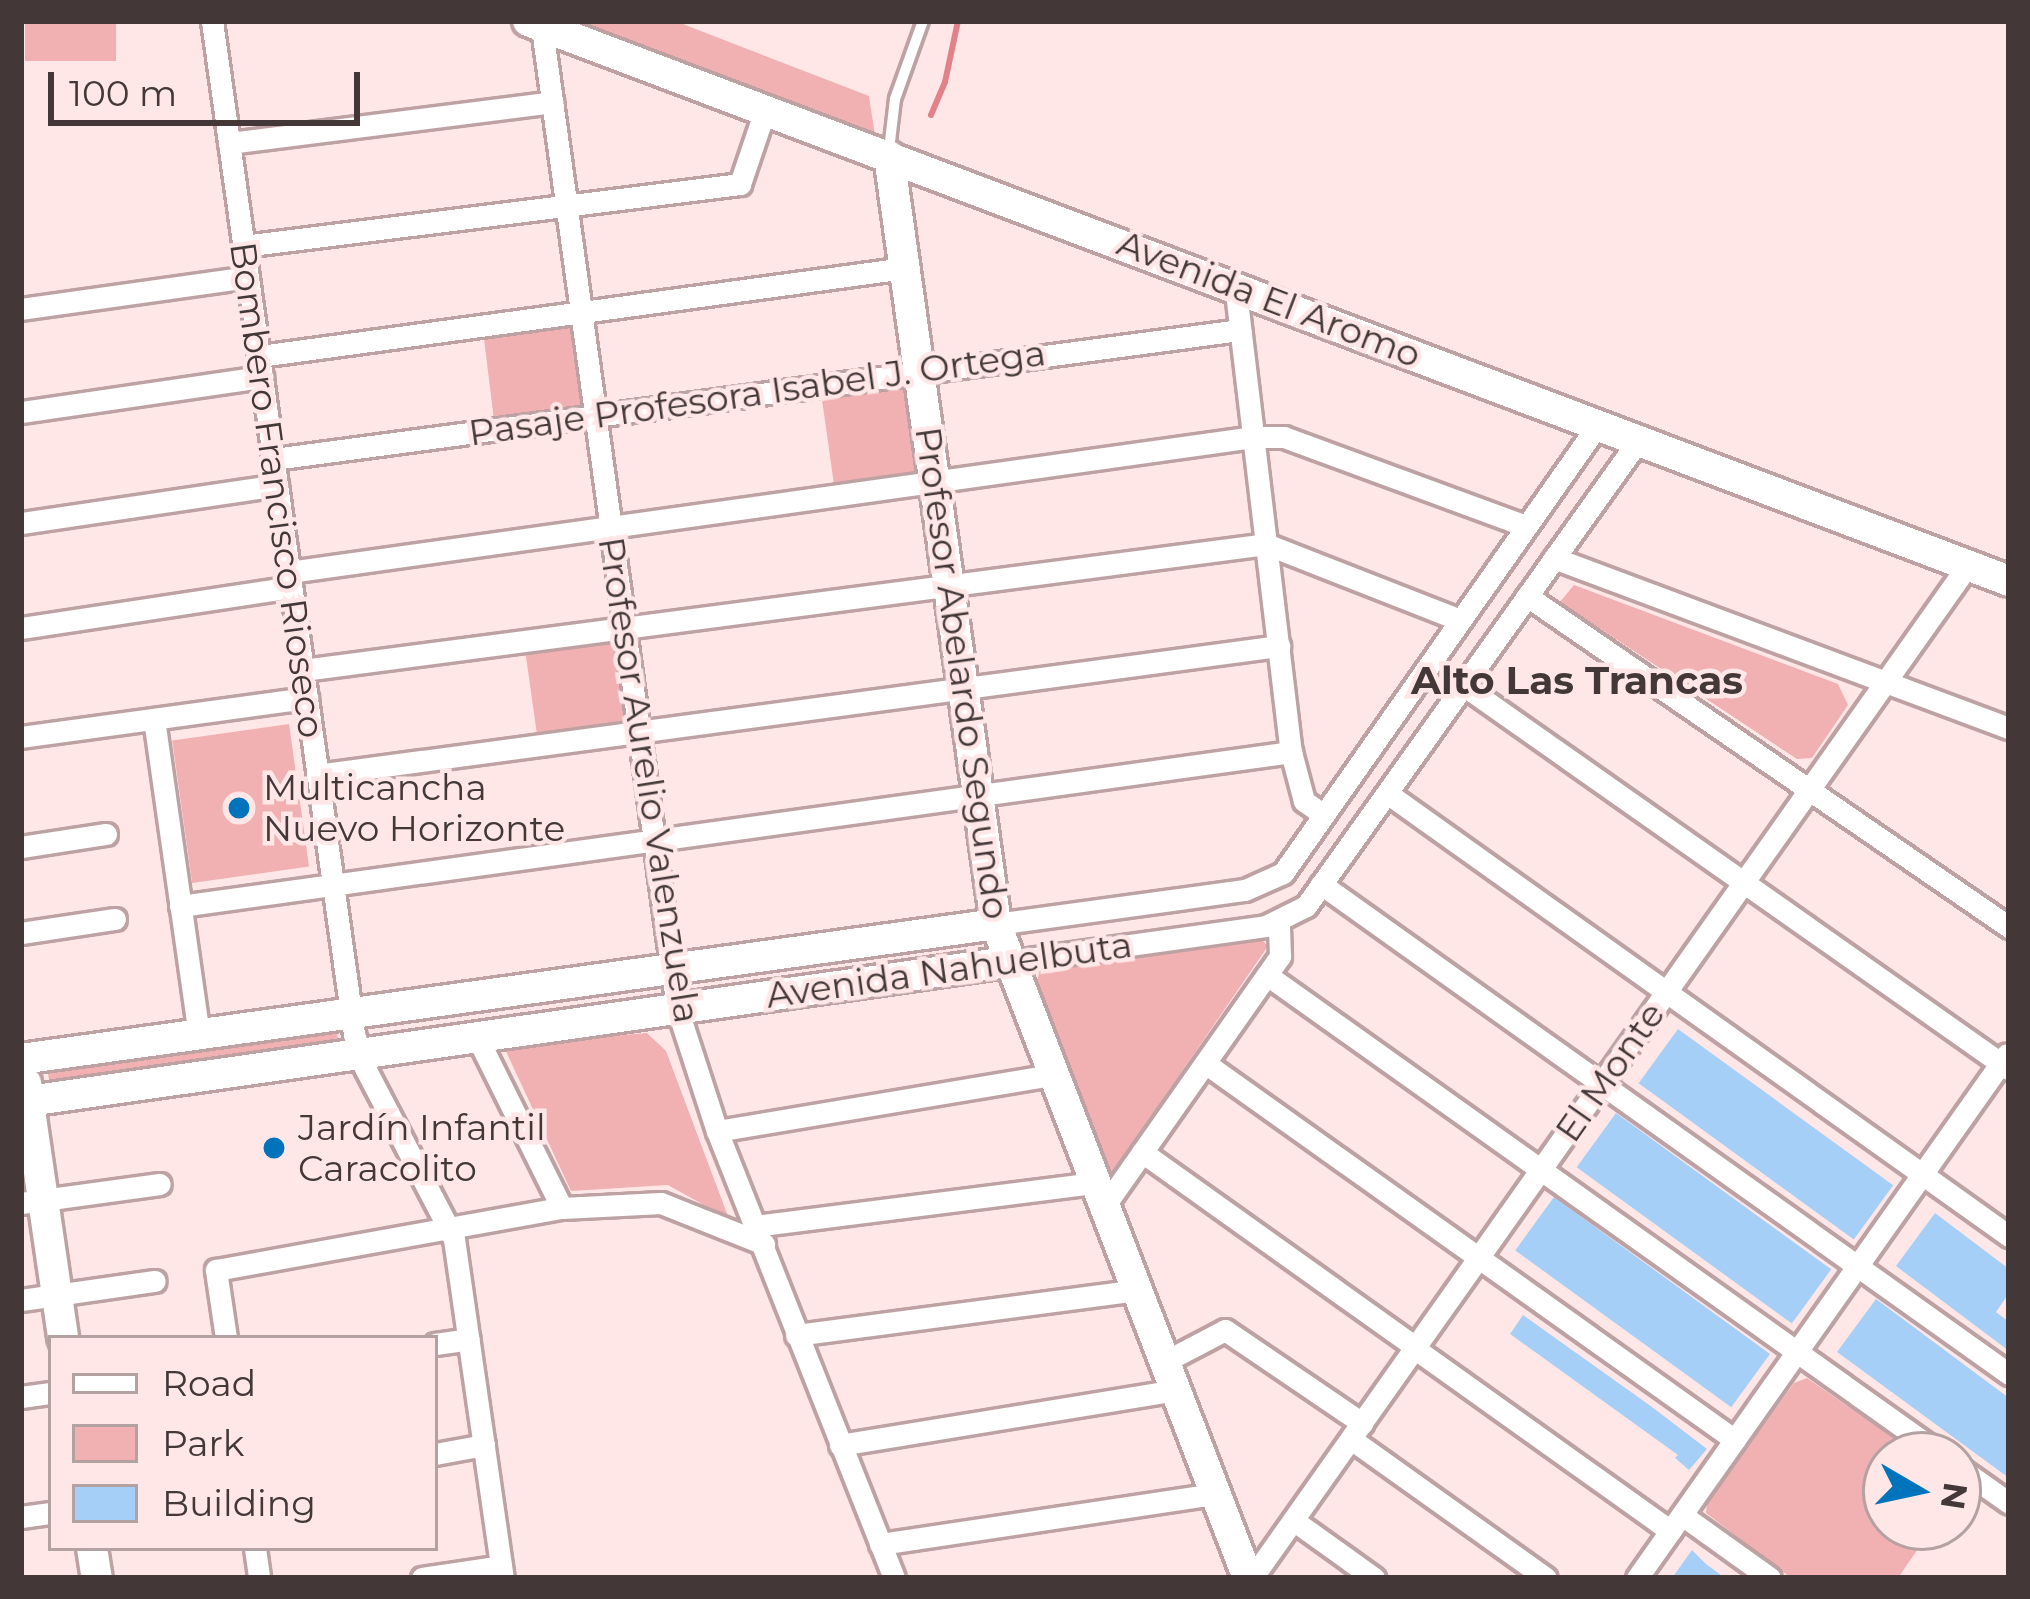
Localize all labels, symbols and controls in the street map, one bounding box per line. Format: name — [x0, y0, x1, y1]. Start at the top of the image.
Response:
scale bar — [54, 48, 366, 122]
text: 100 m — [69, 71, 177, 115]
street label: Avenida El Aromo — [1111, 221, 1427, 377]
street label: Bombero Francisco Rioseco — [221, 239, 333, 741]
street label: Pasaje Profesora Isabel J. Ortega — [466, 331, 1048, 455]
street label: Profesor Abelardo Segundo — [906, 424, 1018, 922]
street label: Profesor Aurelio Valenzuela — [589, 534, 709, 1026]
district label: Alto Las Trancas — [1411, 657, 1743, 703]
place label: Multicancha Nuevo Horizonte — [263, 765, 565, 850]
marker: Multicancha Nuevo Horizonte — [226, 795, 252, 821]
street label: Avenida Nahuelbuta — [763, 923, 1135, 1017]
street label: El Monte — [1546, 994, 1674, 1150]
place label: Jardín Infantil Caracolito — [298, 1105, 546, 1190]
marker: Jardín Infantil Caracolito — [261, 1135, 287, 1161]
legend — [48, 1335, 438, 1551]
text: Road — [162, 1361, 256, 1405]
text: Park — [162, 1421, 244, 1465]
north arrow — [1862, 1431, 1982, 1551]
text: N — [1933, 1480, 1976, 1512]
text: Building — [162, 1481, 316, 1525]

